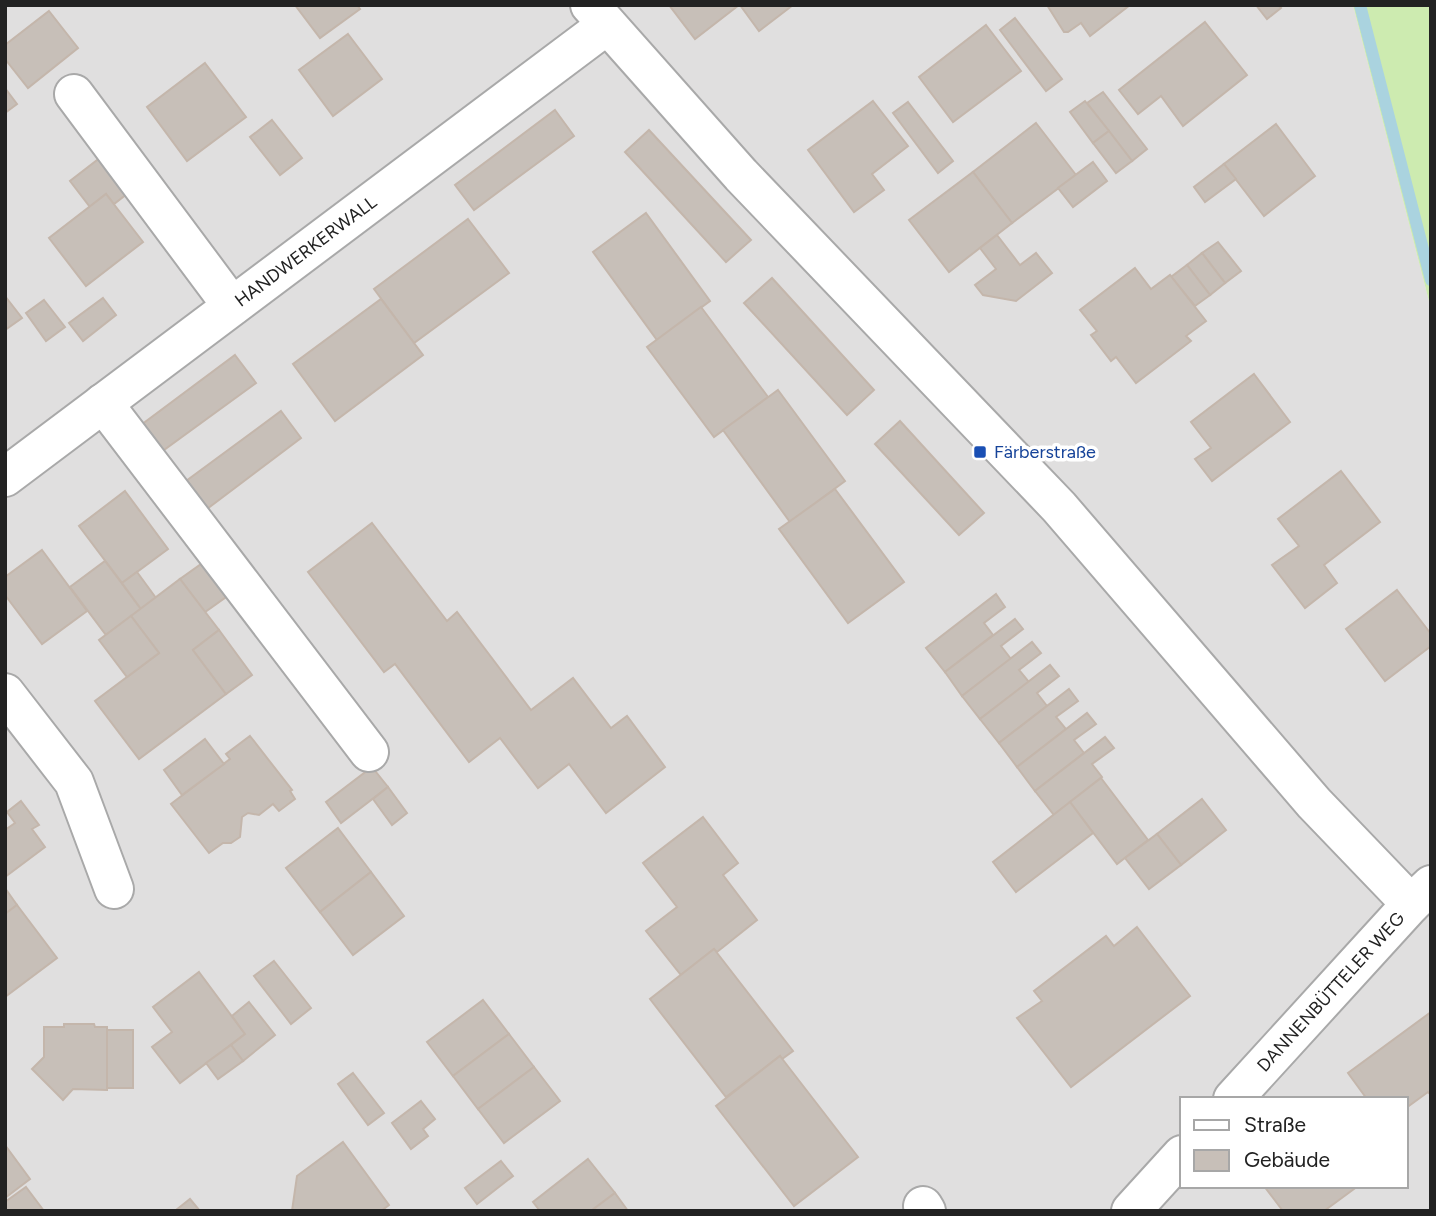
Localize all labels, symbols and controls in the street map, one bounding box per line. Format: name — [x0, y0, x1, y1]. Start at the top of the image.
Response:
street label: HANDWERKERWALL — [230, 191, 381, 312]
place label: Färberstraße — [994, 441, 1096, 463]
marker: Färberstraße — [972, 444, 988, 460]
street label: DANNENBÜTTELER WEG — [1252, 907, 1409, 1076]
legend — [1180, 1097, 1408, 1188]
text: Straße — [1244, 1112, 1306, 1137]
text: Gebäude — [1244, 1147, 1330, 1172]

